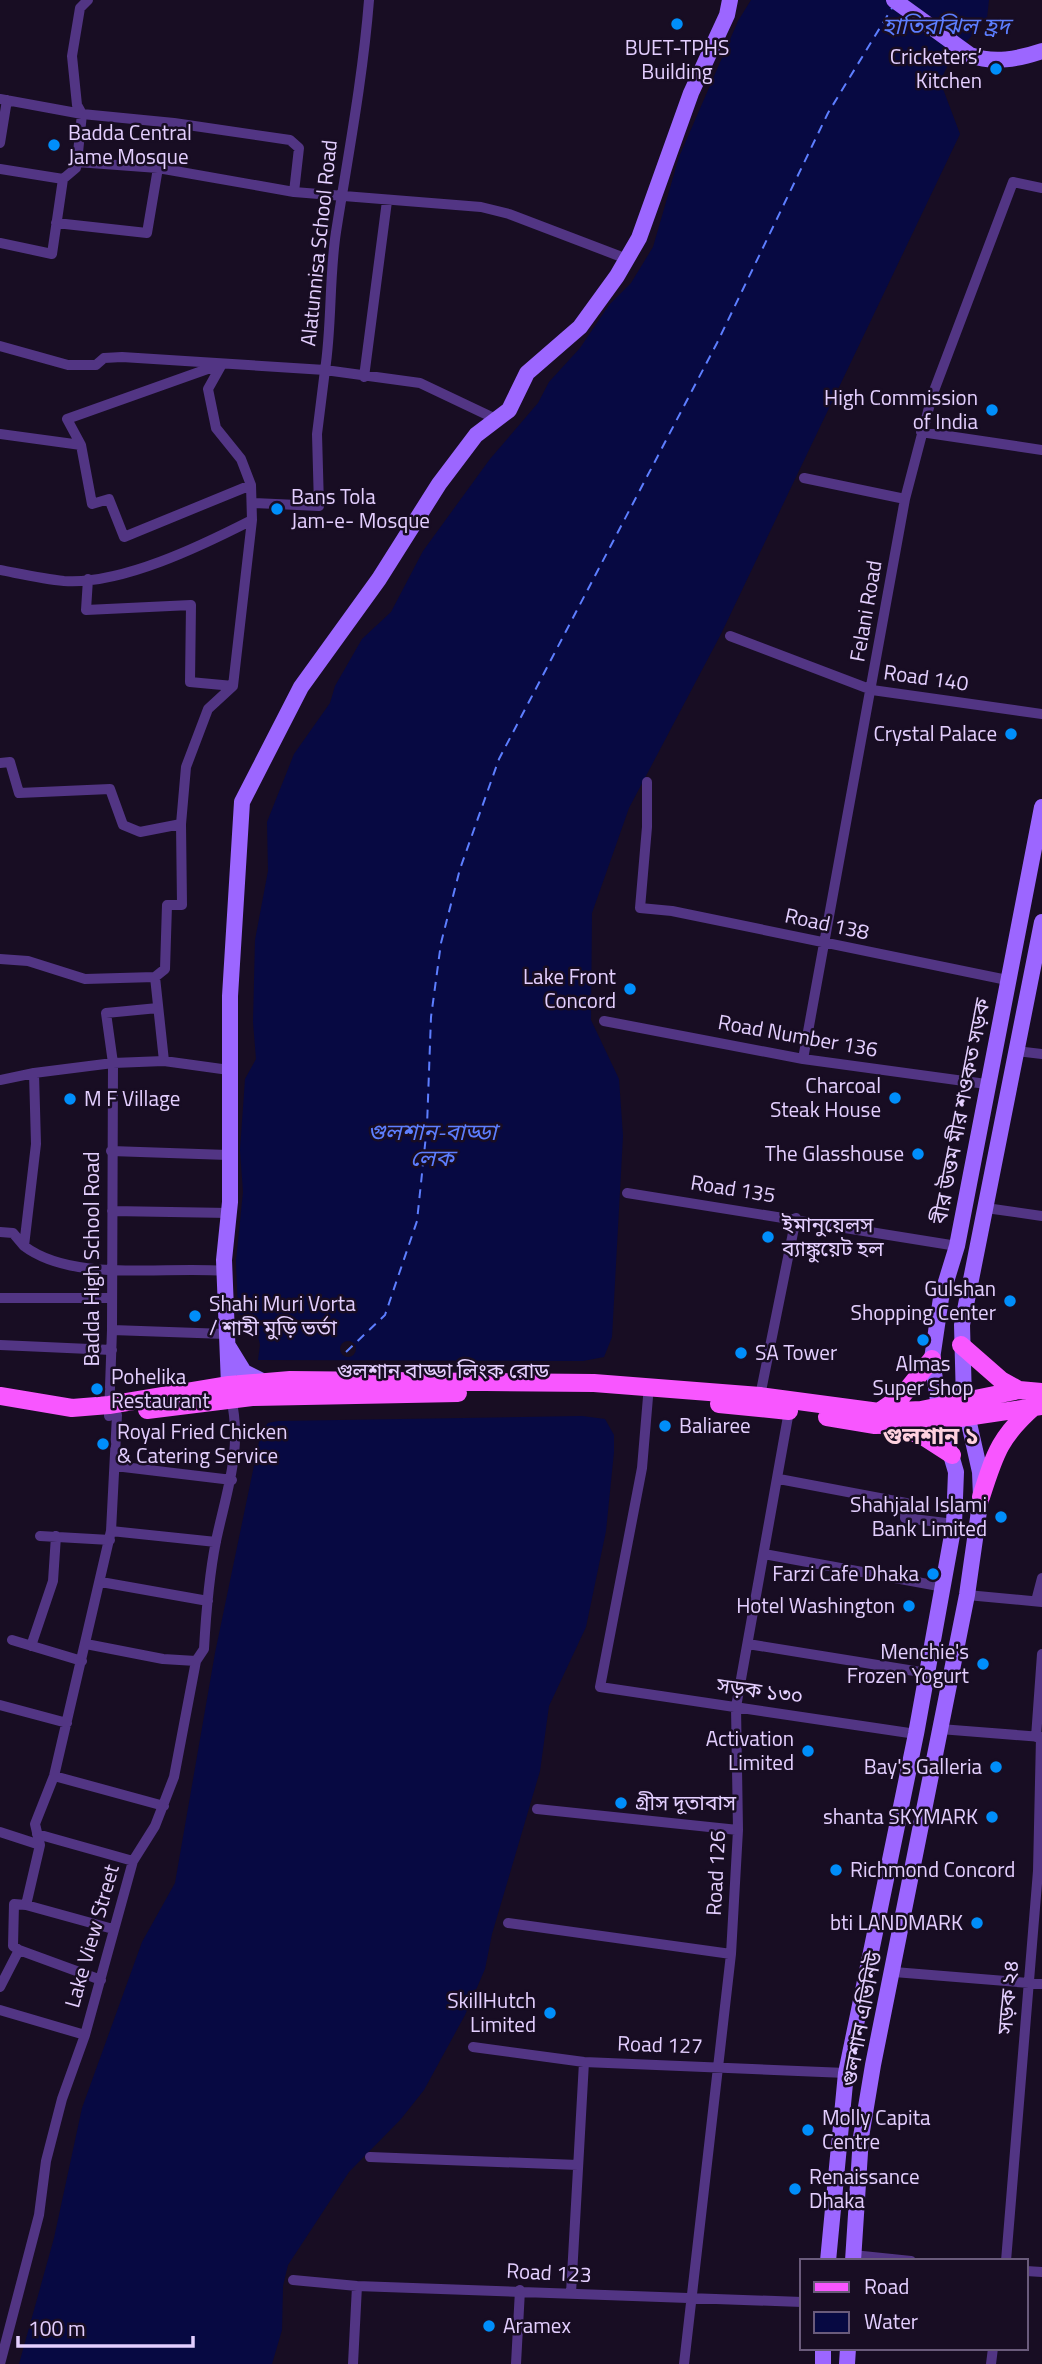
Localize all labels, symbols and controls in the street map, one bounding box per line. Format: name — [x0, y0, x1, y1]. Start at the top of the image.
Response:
water label: হাতিরঝিল হ্রদ — [882, 8, 1014, 43]
marker: BUET-TPHS Building — [669, 16, 685, 32]
place label: BUET-TPHS Building — [625, 31, 729, 87]
place label: Cricketers’ Kitchen — [890, 40, 982, 96]
marker: Cricketers’ Kitchen — [988, 61, 1004, 77]
place label: Badda Central Jame Mosque — [68, 116, 192, 172]
marker: Badda Central Jame Mosque — [46, 137, 62, 153]
street label: Alatunnisa School Road — [291, 138, 345, 348]
place label: High Commission of India — [824, 381, 978, 437]
marker: High Commission of India — [984, 402, 1000, 418]
place label: Bans Tola Jam-e- Mosque — [291, 480, 430, 536]
marker: Bans Tola Jam-e- Mosque — [269, 501, 285, 517]
street label: Felani Road — [840, 558, 890, 664]
street label: Road 140 — [882, 655, 971, 699]
place label: Crystal Palace — [873, 717, 997, 749]
marker: Crystal Palace — [1003, 726, 1019, 742]
street label: Road 138 — [782, 898, 873, 948]
place label: Lake Front Concord — [523, 960, 617, 1016]
marker: Lake Front Concord — [622, 981, 638, 997]
street label: বীর উত্তম মীর শওকত সড়ক — [922, 994, 998, 1227]
street label: Road Number 136 — [716, 1005, 881, 1065]
place label: Charcoal Steak House — [770, 1069, 881, 1125]
place label: M F Village — [84, 1082, 180, 1114]
marker: Charcoal Steak House — [887, 1090, 903, 1106]
marker: M F Village — [62, 1091, 78, 1107]
water label: গুলশান-বাড্ডা লেক — [367, 1114, 501, 1175]
place label: The Glasshouse — [765, 1137, 904, 1169]
marker: The Glasshouse — [910, 1146, 926, 1162]
street label: Badda High School Road — [75, 1151, 107, 1367]
street label: Road 135 — [688, 1166, 778, 1210]
place label: ইমানুয়েলস ব্যাঙ্কুয়েট হল — [781, 1208, 884, 1264]
marker: ইমানুয়েলস ব্যাঙ্কুয়েট হল — [760, 1229, 776, 1245]
place label: Gulshan Shopping Center — [851, 1272, 996, 1328]
place label: Shahi Muri Vorta / শাহী মুড়ি ভর্তা — [209, 1287, 356, 1343]
marker: Gulshan Shopping Center — [1002, 1293, 1018, 1309]
marker: Shahi Muri Vorta / শাহী মুড়ি ভর্তা — [187, 1308, 203, 1324]
marker: Almas Super Shop — [915, 1332, 931, 1348]
place label: SA Tower — [755, 1336, 837, 1368]
marker: SA Tower — [733, 1345, 749, 1361]
place label: Almas Super Shop — [873, 1347, 973, 1403]
street label: গুলশান বাড্ডা লিংক রোড — [337, 1354, 550, 1386]
place label: Pohelika Restaurant — [111, 1360, 210, 1416]
marker: Pohelika Restaurant — [89, 1381, 105, 1397]
place label: Baliaree — [679, 1409, 751, 1441]
place label: Royal Fried Chicken & Catering Service — [117, 1415, 288, 1471]
district label: গুলশান ১ — [883, 1417, 979, 1453]
marker: Baliaree — [657, 1418, 673, 1434]
marker: Royal Fried Chicken & Catering Service — [95, 1436, 111, 1452]
place label: Shahjalal Islami Bank Limited — [850, 1488, 987, 1544]
marker: Shahjalal Islami Bank Limited — [993, 1509, 1009, 1525]
place label: Farzi Cafe Dhaka — [772, 1557, 919, 1589]
marker: Farzi Cafe Dhaka — [925, 1566, 941, 1582]
place label: Hotel Washington — [736, 1589, 895, 1621]
marker: Hotel Washington — [901, 1598, 917, 1614]
place label: Menchie's Frozen Yogurt — [847, 1635, 970, 1691]
marker: Menchie's Frozen Yogurt — [975, 1656, 991, 1672]
street label: সড়ক ১৩০ — [714, 1668, 805, 1712]
place label: Activation Limited — [706, 1722, 794, 1778]
marker: Activation Limited — [800, 1743, 816, 1759]
place label: Bay's Galleria — [864, 1750, 982, 1782]
marker: Bay's Galleria — [988, 1759, 1004, 1775]
place label: গ্রীস দূতাবাস — [635, 1786, 737, 1818]
marker: গ্রীস দূতাবাস — [613, 1795, 629, 1811]
place label: shanta SKYMARK — [823, 1800, 978, 1832]
marker: shanta SKYMARK — [984, 1809, 1000, 1825]
street label: Road 126 — [697, 1829, 733, 1916]
place label: Richmond Concord — [850, 1853, 1015, 1885]
street label: Lake View Street — [55, 1860, 127, 2011]
marker: Richmond Concord — [828, 1862, 844, 1878]
place label: bti LANDMARK — [830, 1906, 963, 1938]
marker: bti LANDMARK — [969, 1915, 985, 1931]
street label: গুলশান এভিনিউ — [832, 1947, 890, 2089]
street label: সড়ক ২৪ — [988, 1958, 1026, 2036]
place label: SkillHutch Limited — [447, 1984, 536, 2040]
marker: SkillHutch Limited — [542, 2005, 558, 2021]
street label: Road 127 — [617, 2027, 703, 2061]
place label: Molly Capita Centre — [822, 2101, 931, 2157]
marker: Molly Capita Centre — [800, 2122, 816, 2138]
place label: Renaissance Dhaka — [809, 2160, 920, 2216]
marker: Renaissance Dhaka — [787, 2181, 803, 2197]
street label: Road 123 — [506, 2254, 593, 2290]
legend — [800, 2259, 1028, 2350]
text: Road — [864, 2270, 909, 2302]
scale bar — [18, 2304, 192, 2348]
text: Water — [864, 2305, 918, 2337]
place label: Aramex — [503, 2309, 571, 2341]
text: 100 m — [28, 2312, 85, 2344]
marker: Aramex — [481, 2318, 497, 2334]

